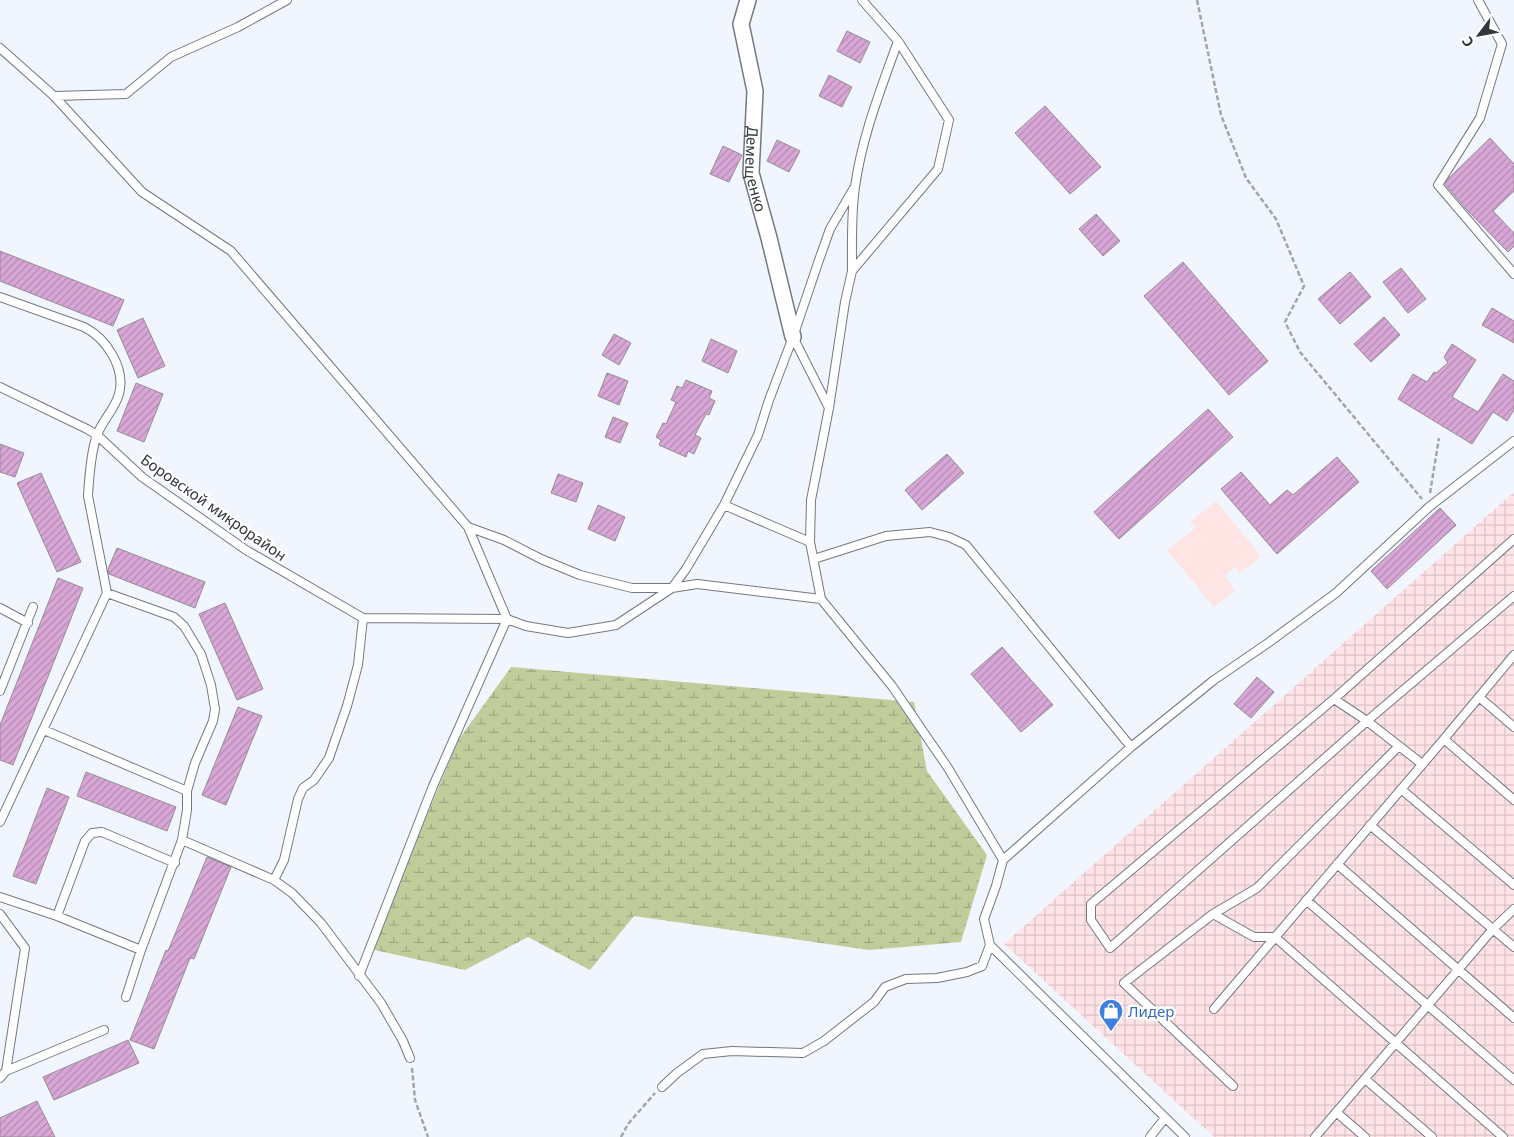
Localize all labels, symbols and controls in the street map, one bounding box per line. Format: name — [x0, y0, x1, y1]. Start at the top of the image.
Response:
north arrow — [1454, 10, 1504, 60]
text: С — [1457, 33, 1478, 51]
street label: Демещенко — [741, 126, 771, 214]
street label: Боровской микрорайон — [137, 449, 291, 565]
shop icon: Лидер — [1098, 998, 1124, 1032]
place label: Лидер — [1128, 1001, 1174, 1021]

